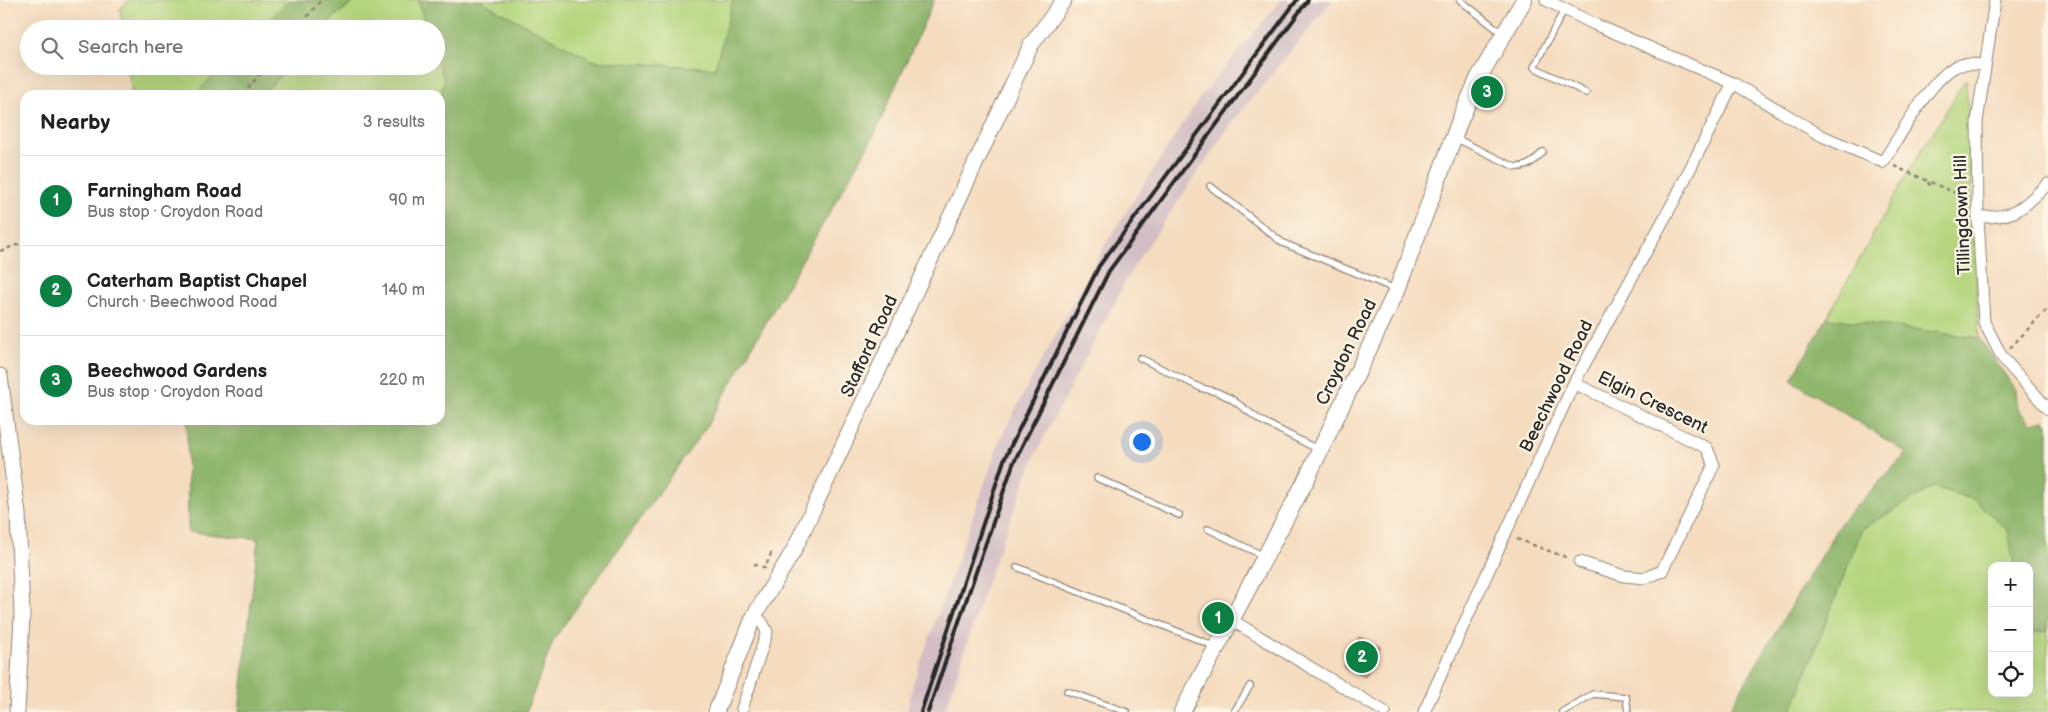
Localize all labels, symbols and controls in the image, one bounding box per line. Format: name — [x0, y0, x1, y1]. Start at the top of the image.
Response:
search box — [20, 20, 445, 75]
icon: search — [38, 34, 66, 62]
text: Search here — [78, 36, 183, 59]
pin: 3 — [1471, 73, 1503, 111]
text: Nearby — [40, 110, 110, 135]
text: 3 results — [363, 113, 425, 132]
street label: Tillingdown Hill — [1950, 155, 1975, 275]
text: Farningham Road — [87, 180, 242, 203]
text: 1 — [53, 191, 59, 210]
text: 90 m — [389, 191, 425, 210]
text: Bus stop · Croydon Road — [87, 203, 263, 222]
text: Caterham Baptist Chapel — [87, 270, 307, 293]
text: 2 — [51, 281, 61, 300]
text: 140 m — [382, 281, 425, 300]
street label: Stafford Road — [837, 292, 902, 401]
text: Church · Beechwood Road — [87, 293, 277, 312]
street label: Croydon Road — [1312, 296, 1381, 409]
street label: Beechwood Road — [1515, 317, 1597, 456]
text: Beechwood Gardens — [87, 360, 267, 383]
street label: Elgin Crescent — [1594, 367, 1712, 438]
text: 3 — [51, 371, 61, 390]
text: 220 m — [379, 371, 425, 390]
text: Bus stop · Croydon Road — [87, 383, 263, 402]
your location — [1129, 429, 1155, 455]
map controls — [1988, 562, 2033, 697]
button: + — [1988, 562, 2033, 607]
pin: 1 — [1202, 599, 1234, 637]
button: − — [1988, 607, 2033, 652]
pin: 2 — [1346, 638, 1378, 676]
button: locate — [1988, 652, 2033, 697]

